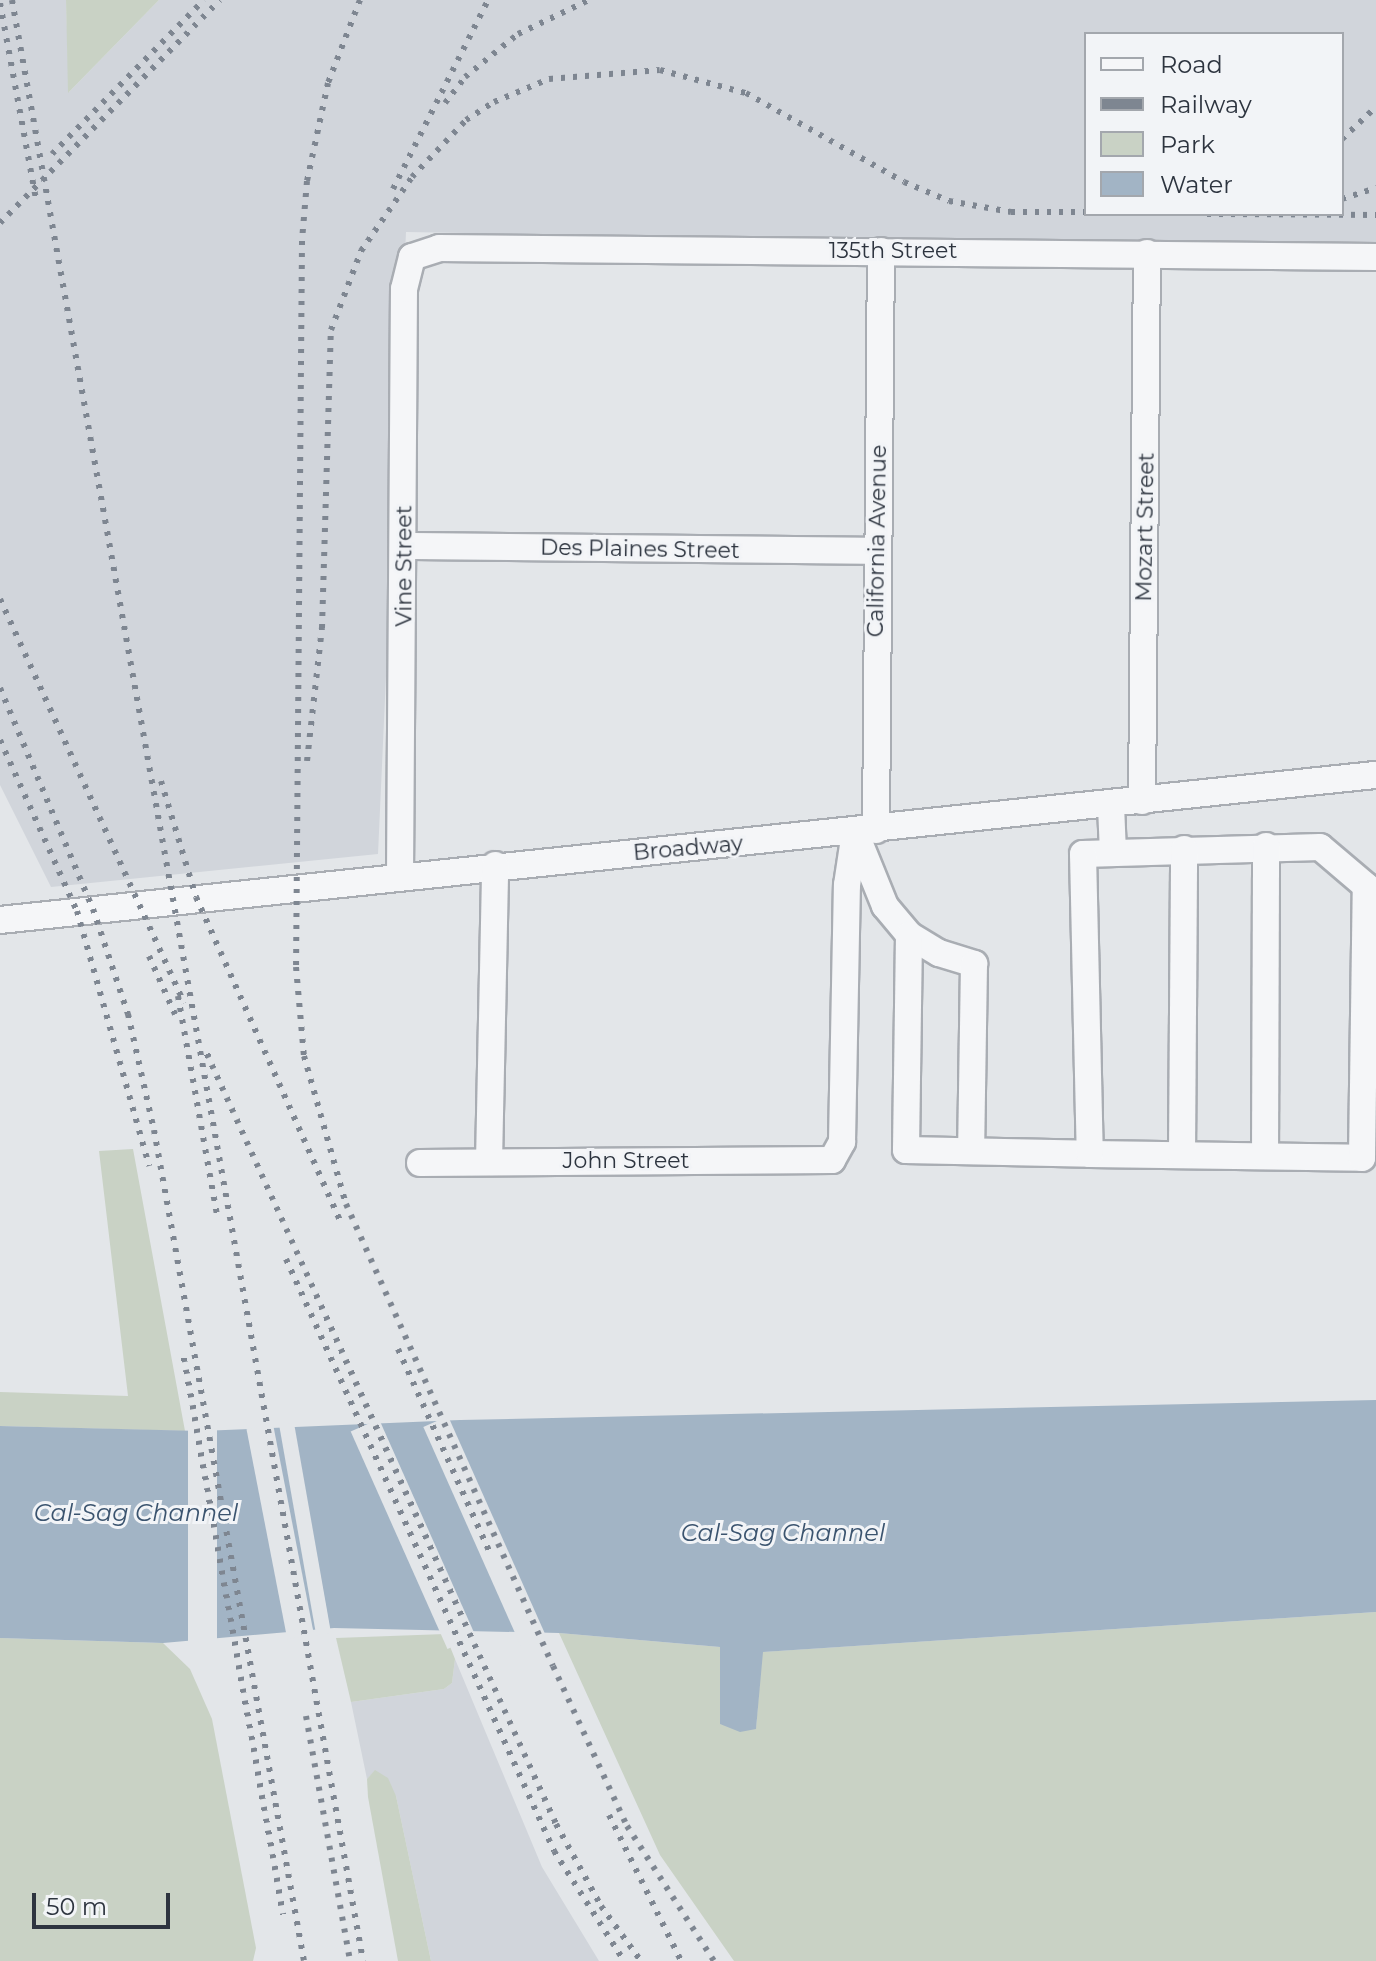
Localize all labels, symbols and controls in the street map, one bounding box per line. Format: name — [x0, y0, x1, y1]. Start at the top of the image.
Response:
legend — [1084, 32, 1344, 216]
text: Road — [1160, 50, 1223, 79]
text: Railway — [1160, 90, 1252, 119]
text: Park — [1160, 130, 1215, 159]
text: Water — [1160, 170, 1233, 199]
street label: 135th Street — [829, 238, 957, 264]
street label: California Avenue — [862, 445, 892, 637]
street label: Mozart Street — [1131, 452, 1159, 602]
street label: Vine Street — [391, 505, 417, 627]
street label: Des Plaines Street — [540, 534, 740, 564]
street label: Broadway — [632, 830, 744, 866]
street label: John Street — [563, 1148, 689, 1174]
water label: Cal-Sag Channel — [34, 1499, 238, 1527]
water label: Cal-Sag Channel — [681, 1519, 885, 1547]
scale bar — [36, 1877, 174, 1927]
text: 50 m — [46, 1892, 107, 1921]

